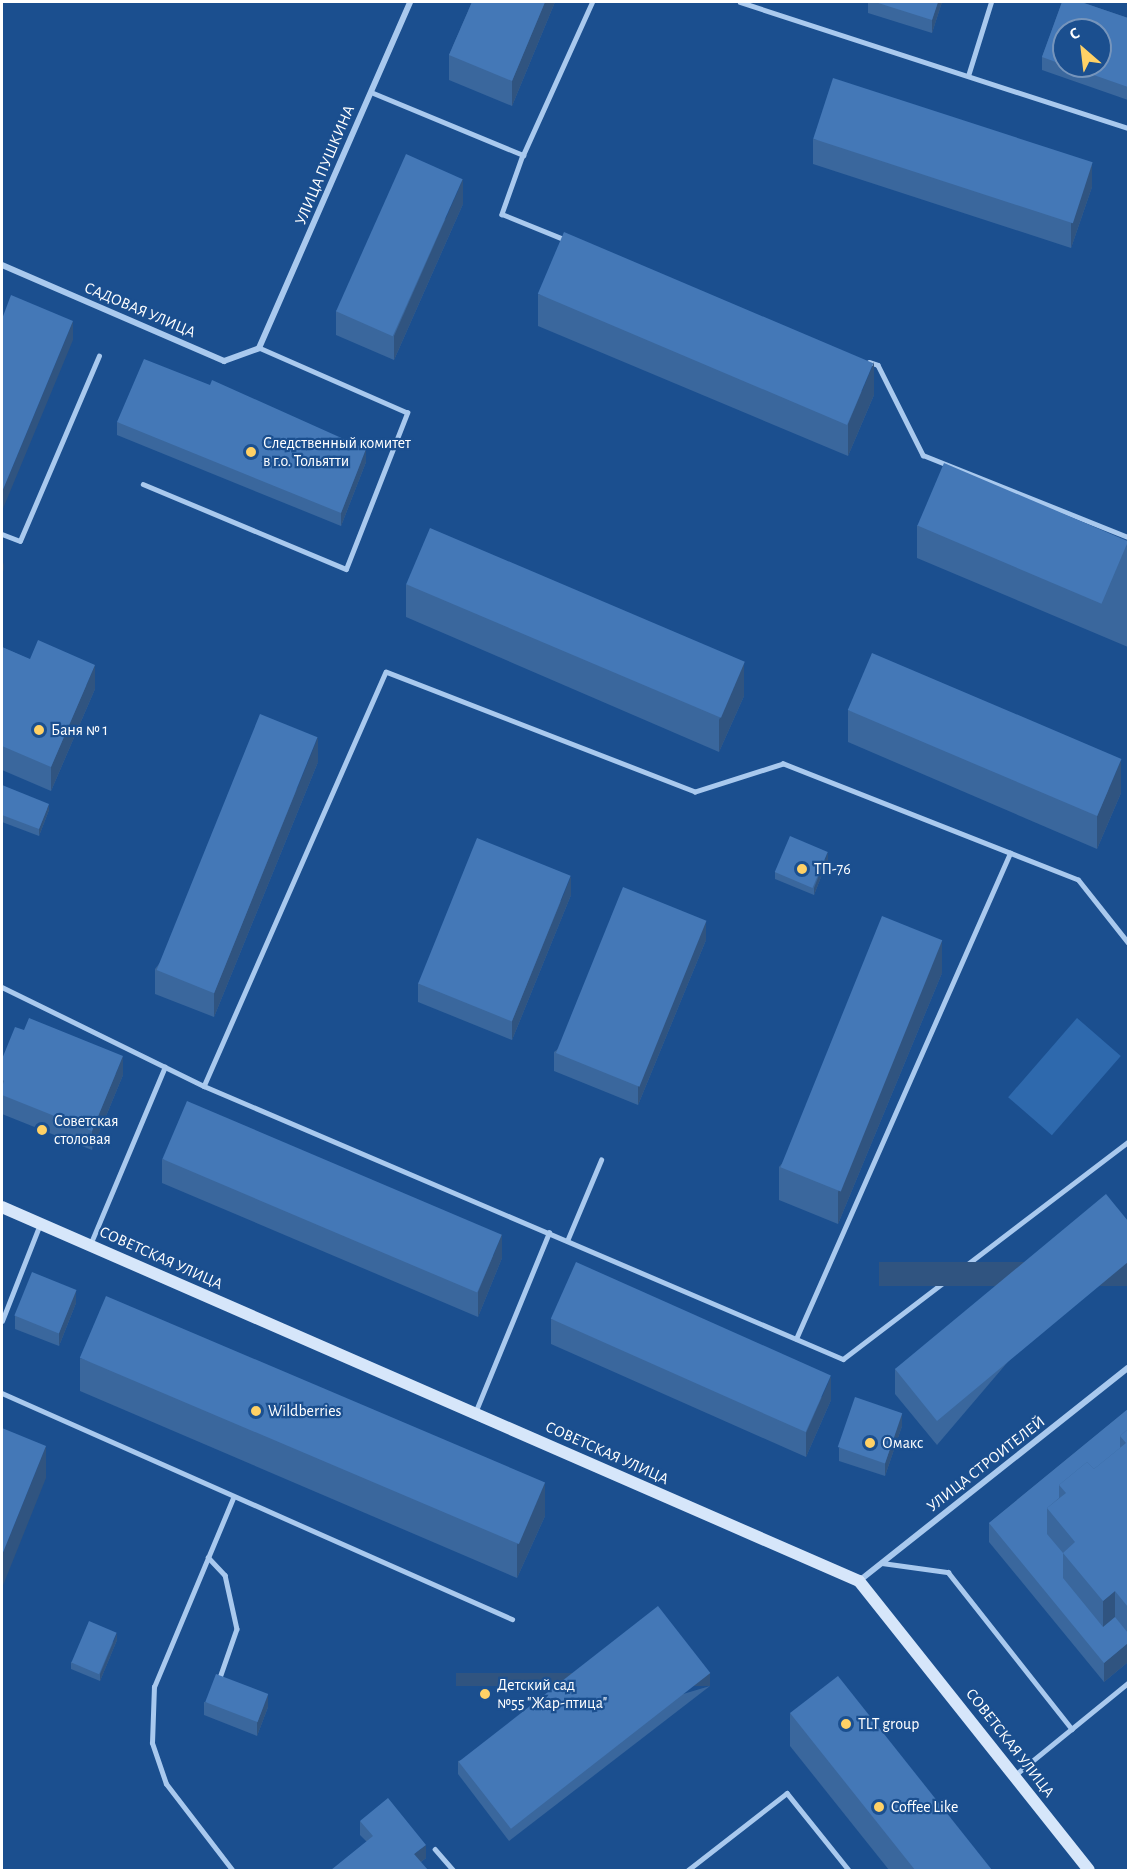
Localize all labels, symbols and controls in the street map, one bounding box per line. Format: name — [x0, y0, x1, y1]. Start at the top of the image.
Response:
north arrow — [1052, 18, 1112, 78]
text: С — [1067, 25, 1082, 43]
street label: УЛИЦА ПУШКИНА — [291, 102, 359, 228]
street label: САДОВАЯ УЛИЦА — [81, 278, 199, 342]
place label: Следственный комитет в г.о. Тольятти — [263, 433, 411, 471]
marker: Следственный комитет в г.о. Тольятти — [244, 445, 258, 459]
place label: Баня № 1 — [51, 720, 108, 740]
marker: Баня № 1 — [32, 723, 46, 737]
place label: ТП-76 — [814, 859, 851, 879]
marker: ТП-76 — [795, 862, 809, 876]
place label: Советская столовая — [54, 1111, 119, 1149]
marker: Советская столовая — [35, 1123, 49, 1137]
street label: СОВЕТСКАЯ УЛИЦА — [96, 1222, 226, 1294]
place label: Wildberries — [268, 1401, 342, 1421]
marker: Wildberries — [249, 1404, 263, 1418]
street label: УЛИЦА СТРОИТЕЛЕЙ — [923, 1412, 1049, 1516]
street label: СОВЕТСКАЯ УЛИЦА — [542, 1417, 672, 1489]
place label: Омакс — [882, 1433, 923, 1453]
marker: Омакс — [863, 1436, 877, 1450]
place label: Детский сад №55 "Жар-птица" — [497, 1675, 607, 1713]
street label: СОВЕТСКАЯ УЛИЦА — [961, 1685, 1059, 1801]
marker: Детский сад №55 "Жар-птица" — [478, 1687, 492, 1701]
place label: TLT group — [858, 1714, 919, 1734]
marker: TLT group — [839, 1717, 853, 1731]
place label: Coffee Like — [891, 1797, 958, 1817]
marker: Coffee Like — [872, 1800, 886, 1814]

